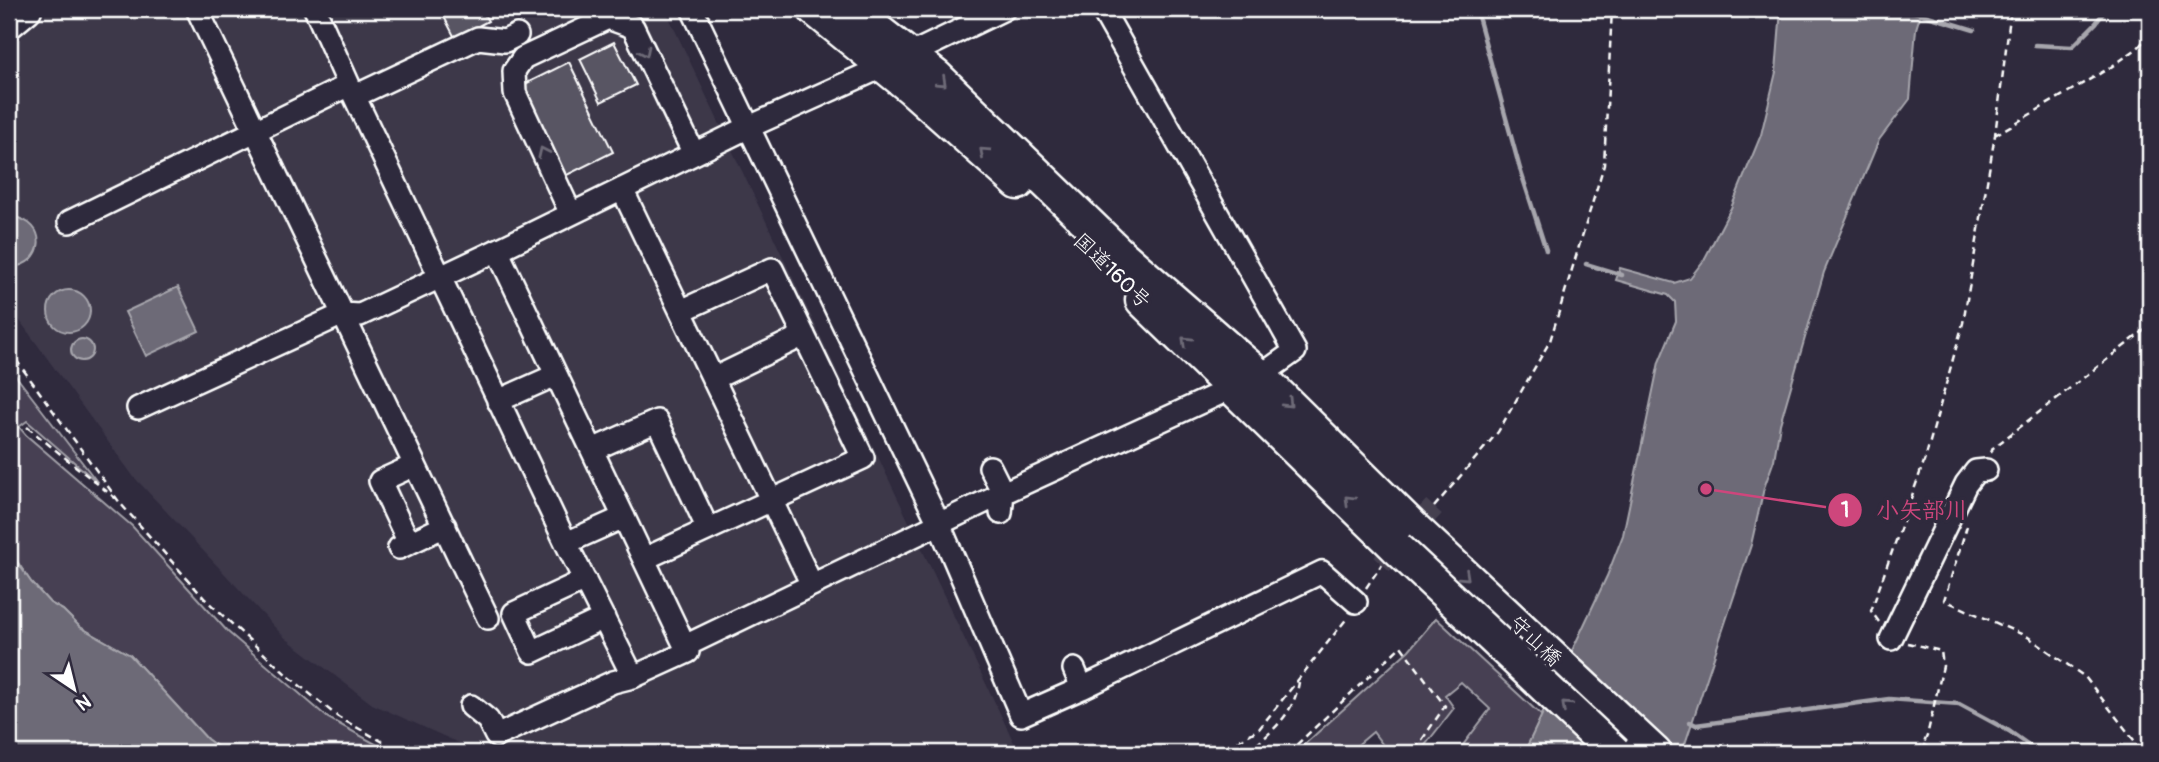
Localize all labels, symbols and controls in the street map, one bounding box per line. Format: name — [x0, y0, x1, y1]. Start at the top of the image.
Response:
one-way arrow — [637, 45, 651, 57]
one-way arrow — [934, 73, 947, 86]
one-way arrow — [537, 147, 551, 159]
one-way arrow — [979, 148, 992, 160]
street label: 国道160号 — [1067, 227, 1157, 315]
one-way arrow — [1181, 337, 1194, 350]
one-way arrow — [1280, 395, 1293, 408]
callout: 小矢部川 — [1827, 488, 1982, 532]
one-way arrow — [1344, 495, 1357, 508]
text: 小矢部川 — [1876, 496, 1968, 525]
text: 1 — [1841, 497, 1849, 524]
one-way arrow — [1457, 567, 1470, 580]
street label: 守山橋 — [1503, 610, 1567, 672]
north arrow — [38, 654, 108, 724]
text: N — [71, 689, 95, 716]
one-way arrow — [1561, 702, 1574, 715]

